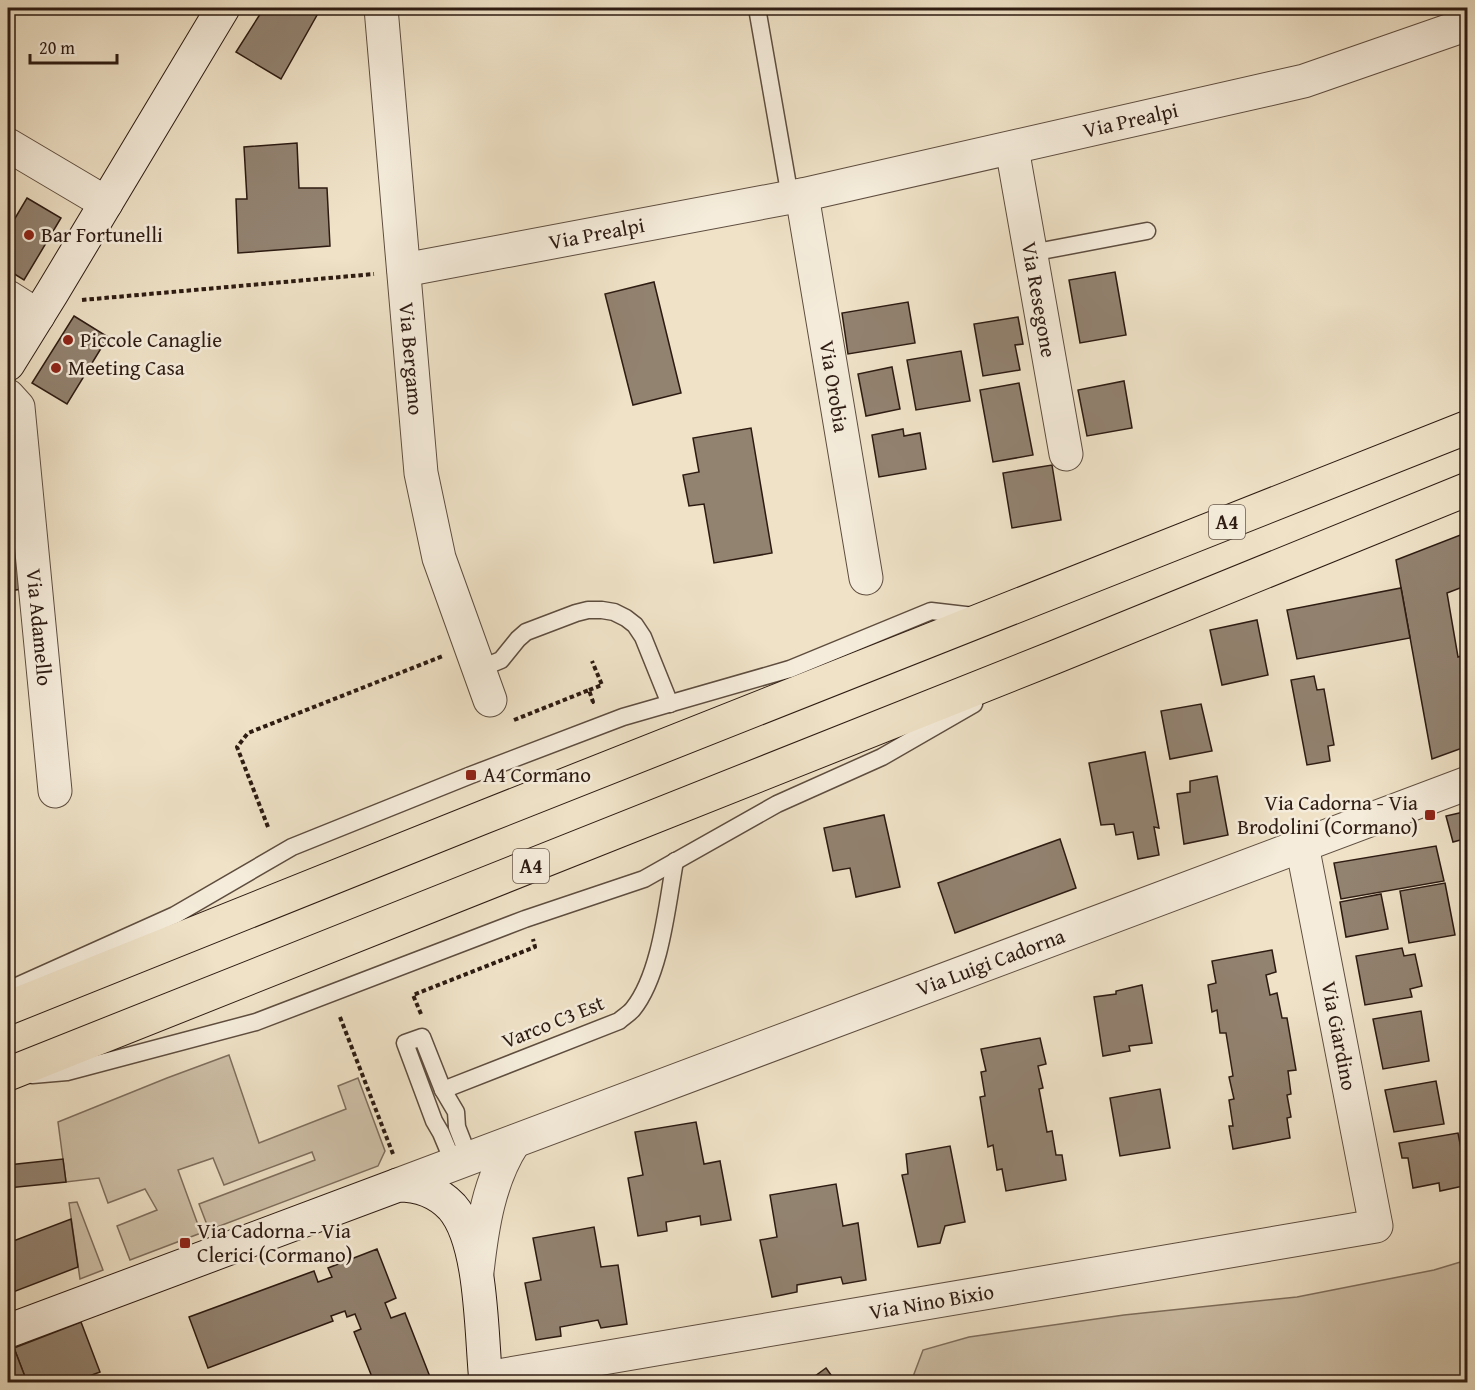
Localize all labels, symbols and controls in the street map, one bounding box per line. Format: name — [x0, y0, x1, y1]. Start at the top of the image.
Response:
scale bar — [30, 27, 117, 65]
text: 20 m — [39, 34, 75, 61]
street label: Via Prealpi — [1080, 94, 1181, 146]
street label: Via Prealpi — [546, 209, 647, 257]
place label: Bar Fortunelli — [41, 219, 163, 250]
marker: Bar Fortunelli — [22, 228, 36, 242]
street label: Via Resegone — [1014, 239, 1065, 360]
street label: Via Bergamo — [391, 301, 432, 416]
place label: Piccole Canaglie — [80, 324, 222, 355]
marker: Piccole Canaglie — [61, 333, 75, 347]
street label: Via Orobia — [812, 338, 857, 435]
place label: Meeting Casa — [68, 352, 185, 383]
marker: Meeting Casa — [49, 361, 63, 375]
road number: A4 — [1209, 505, 1245, 539]
street label: Via Adamello — [19, 567, 61, 687]
place label: A4 Cormano — [483, 759, 591, 790]
marker: A4 Cormano — [464, 768, 478, 782]
place label: Via Cadorna - Via Brodolini (Cormano) — [1237, 787, 1418, 842]
marker: Via Cadorna - Via Brodolini (Cormano) — [1423, 808, 1437, 822]
road number: A4 — [513, 849, 549, 883]
street label: Via Luigi Cadorna — [912, 920, 1069, 1004]
street label: Via Giardino — [1314, 979, 1365, 1093]
street label: Varco C3 Est — [497, 987, 609, 1056]
place label: Via Cadorna - Via Clerici (Cormano) — [197, 1215, 352, 1270]
marker: Via Cadorna - Via Clerici (Cormano) — [178, 1236, 192, 1250]
street label: Via Nino Bixio — [867, 1276, 996, 1327]

